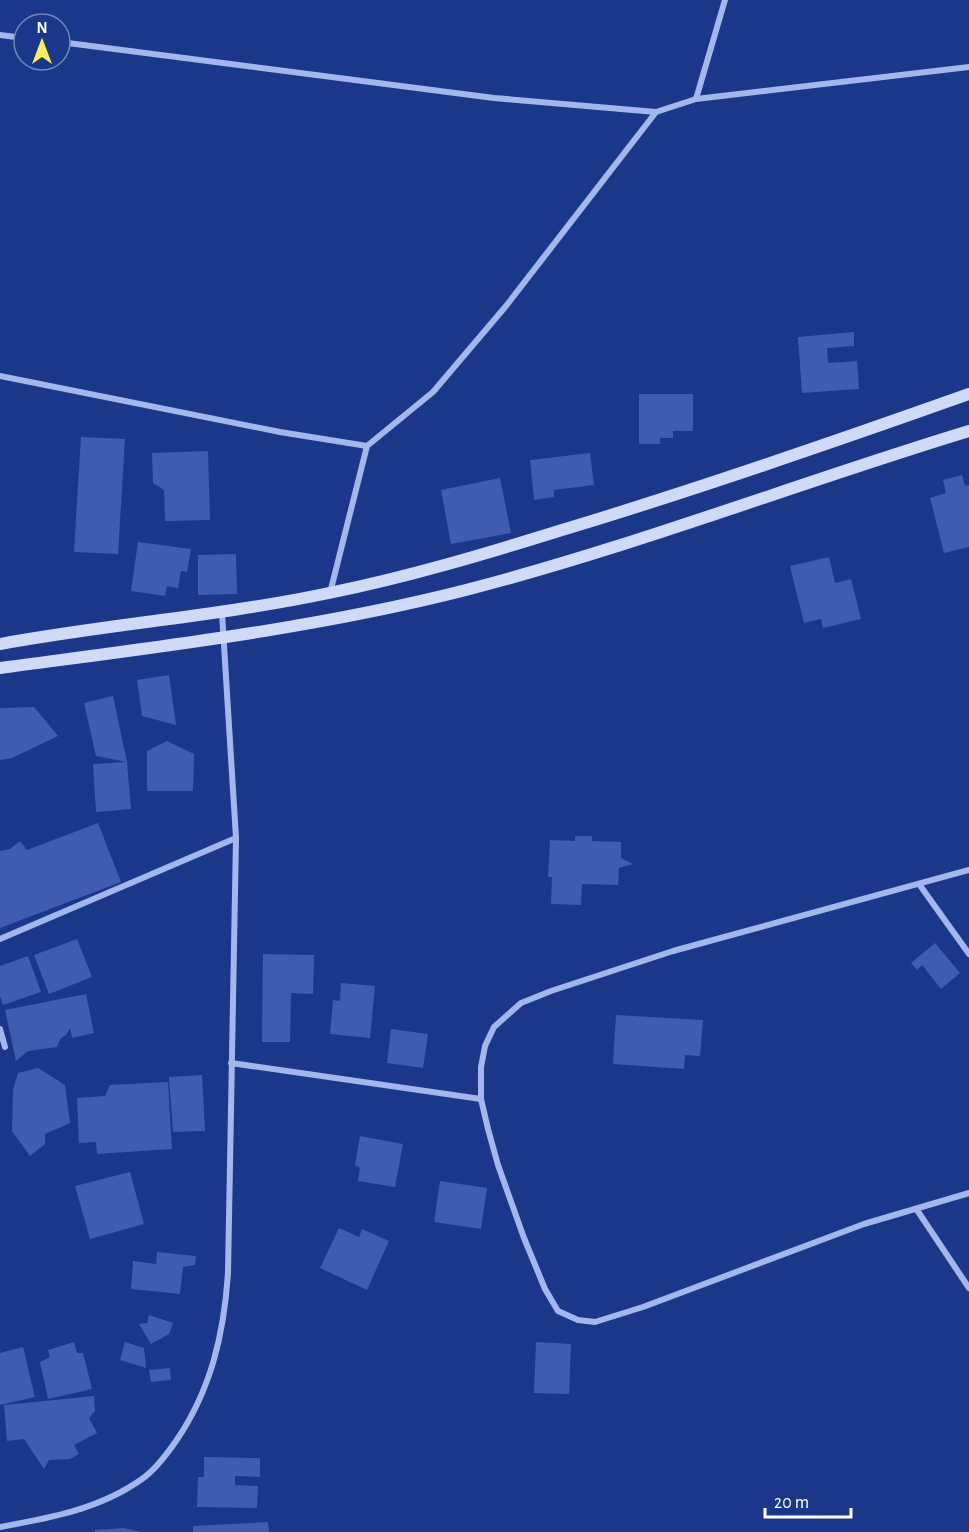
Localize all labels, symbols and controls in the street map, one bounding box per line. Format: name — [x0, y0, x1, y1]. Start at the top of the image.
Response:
north arrow — [12, 12, 72, 72]
text: N — [36, 20, 48, 36]
scale bar — [765, 1481, 850, 1519]
text: 20 m — [774, 1494, 809, 1512]

